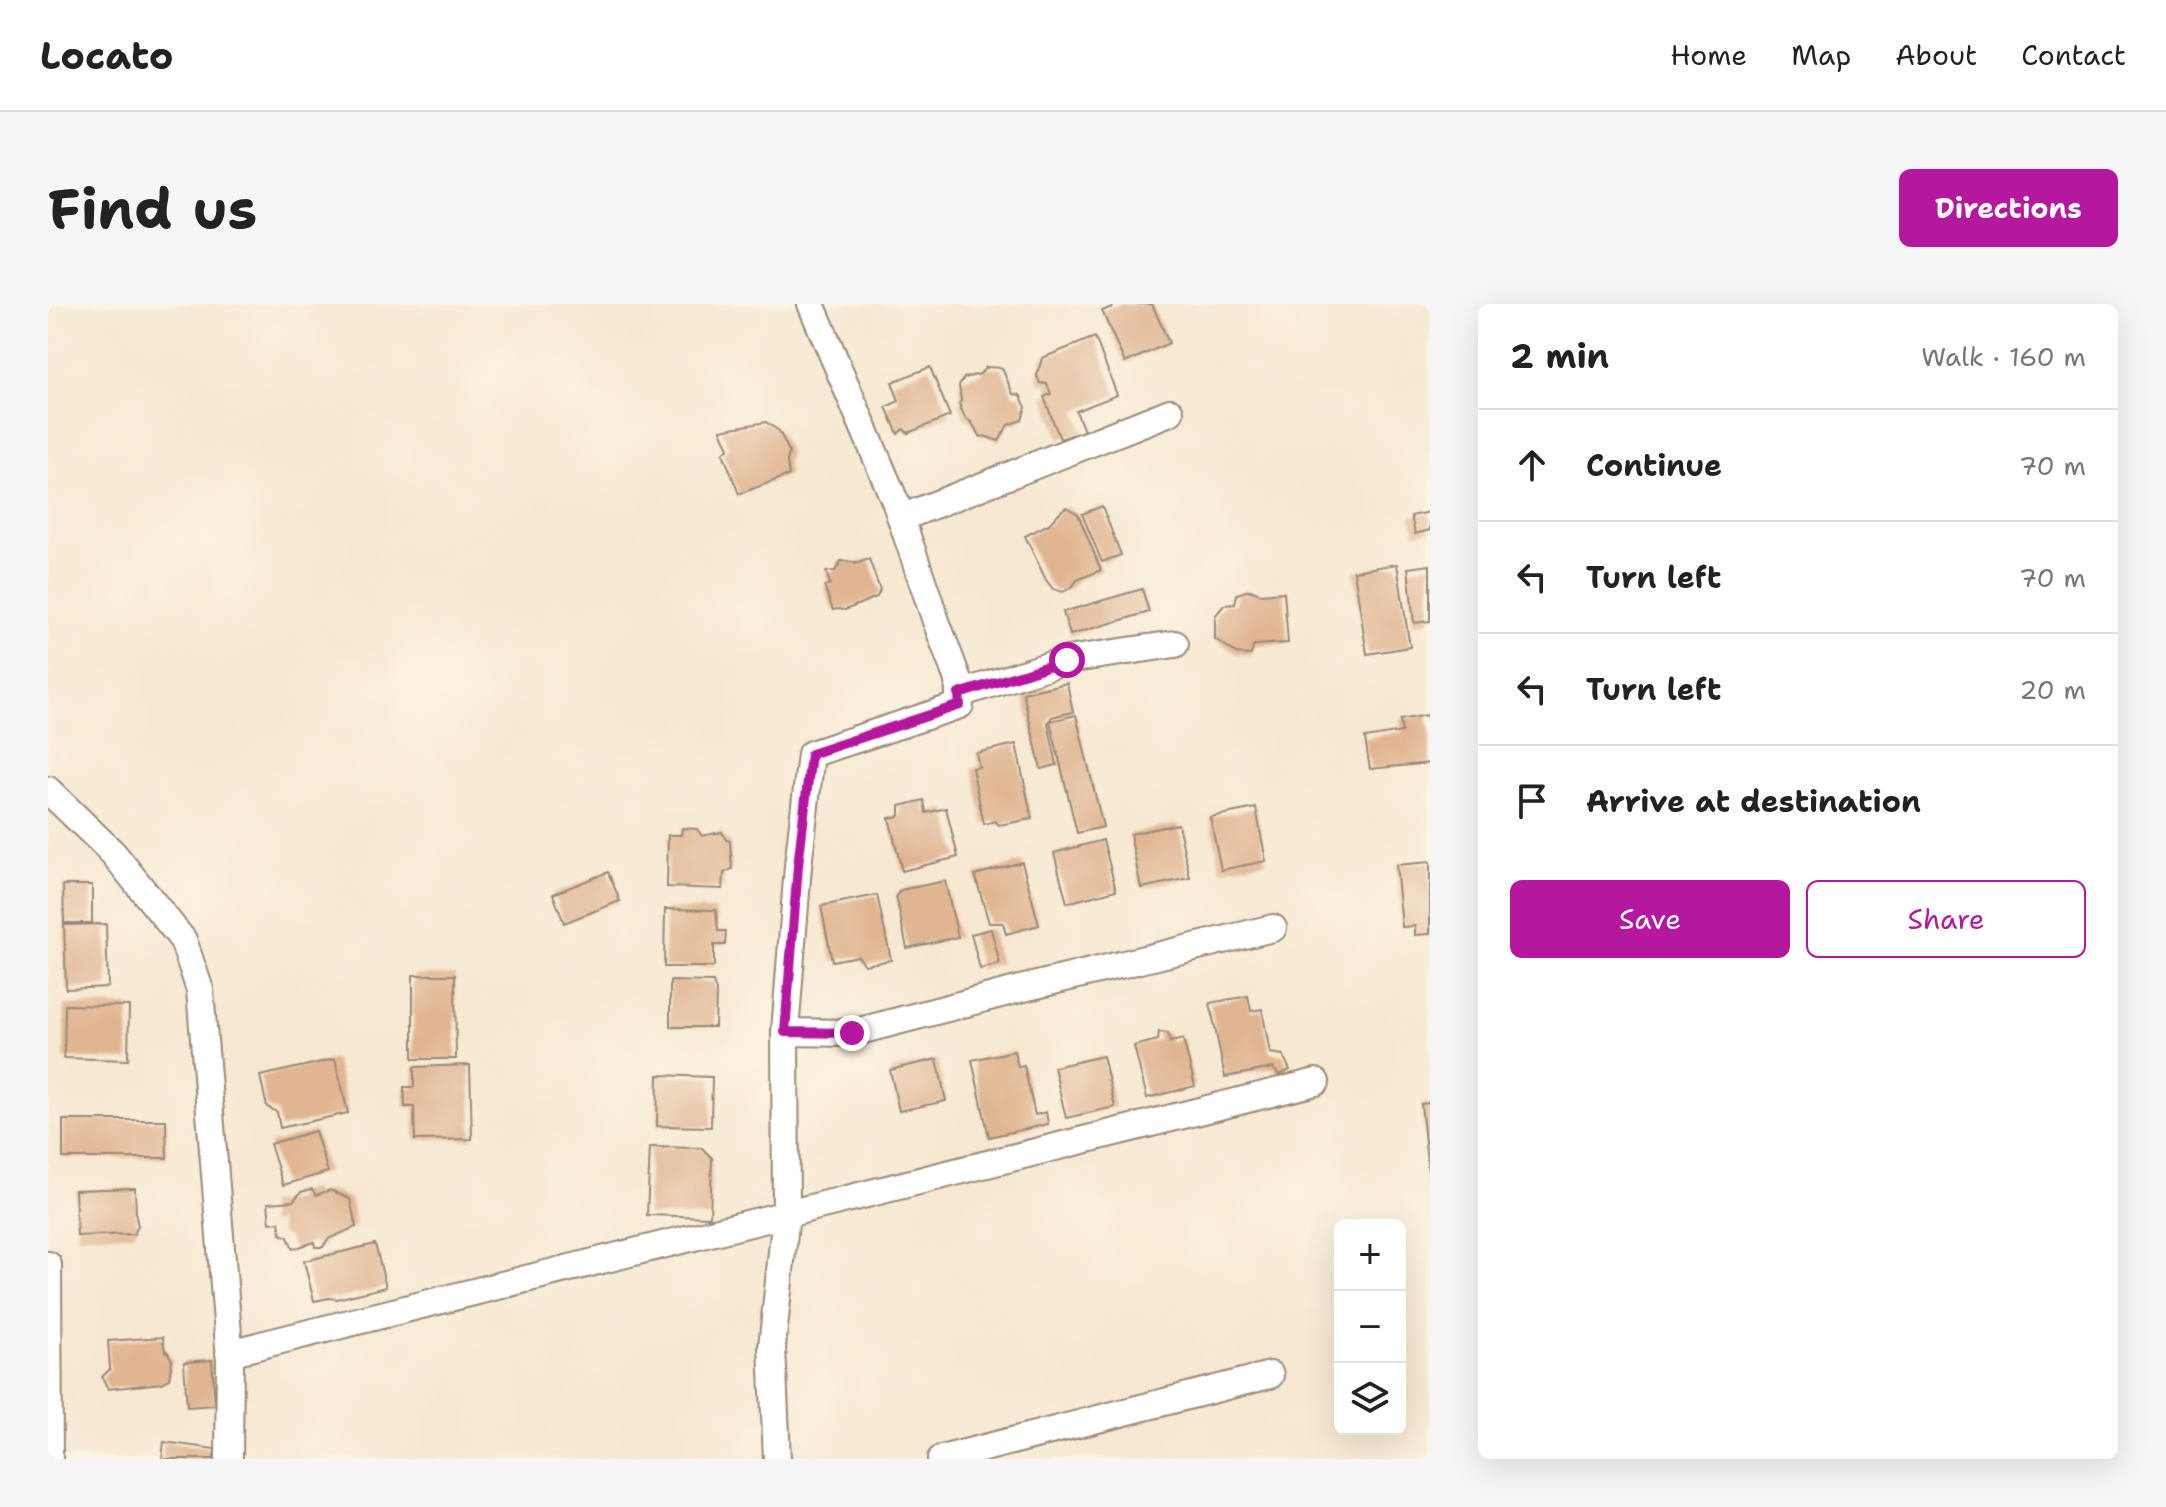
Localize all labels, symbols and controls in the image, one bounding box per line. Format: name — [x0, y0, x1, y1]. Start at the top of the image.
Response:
text: Locato — [40, 30, 173, 81]
text: Home — [1670, 36, 1747, 74]
text: Map — [1791, 36, 1851, 74]
text: About — [1895, 36, 1977, 74]
text: Contact — [2021, 36, 2126, 74]
button: Directions — [1899, 169, 2118, 247]
text: Find us — [48, 171, 257, 246]
text: 2 min — [1510, 333, 1609, 379]
text: Walk · 160 m — [1921, 339, 2086, 374]
icon: ahead — [1510, 443, 1554, 487]
text: Continue — [1586, 445, 1722, 486]
text: 70 m — [2019, 448, 2086, 483]
icon: left — [1510, 555, 1554, 599]
text: Turn left — [1586, 557, 1721, 598]
text: 70 m — [2019, 560, 2086, 595]
route start — [1049, 642, 1085, 678]
icon: left — [1510, 667, 1554, 711]
text: Turn left — [1586, 669, 1721, 710]
text: 20 m — [2019, 672, 2086, 707]
icon: arrive — [1510, 779, 1554, 823]
text: Arrive at destination — [1586, 781, 1921, 822]
button: Save — [1510, 880, 1790, 958]
button: Share — [1806, 880, 2086, 958]
route end — [834, 1015, 870, 1051]
map controls — [1334, 1219, 1406, 1435]
button: + — [1334, 1219, 1406, 1291]
button: − — [1334, 1291, 1406, 1363]
button: layers — [1334, 1363, 1406, 1435]

